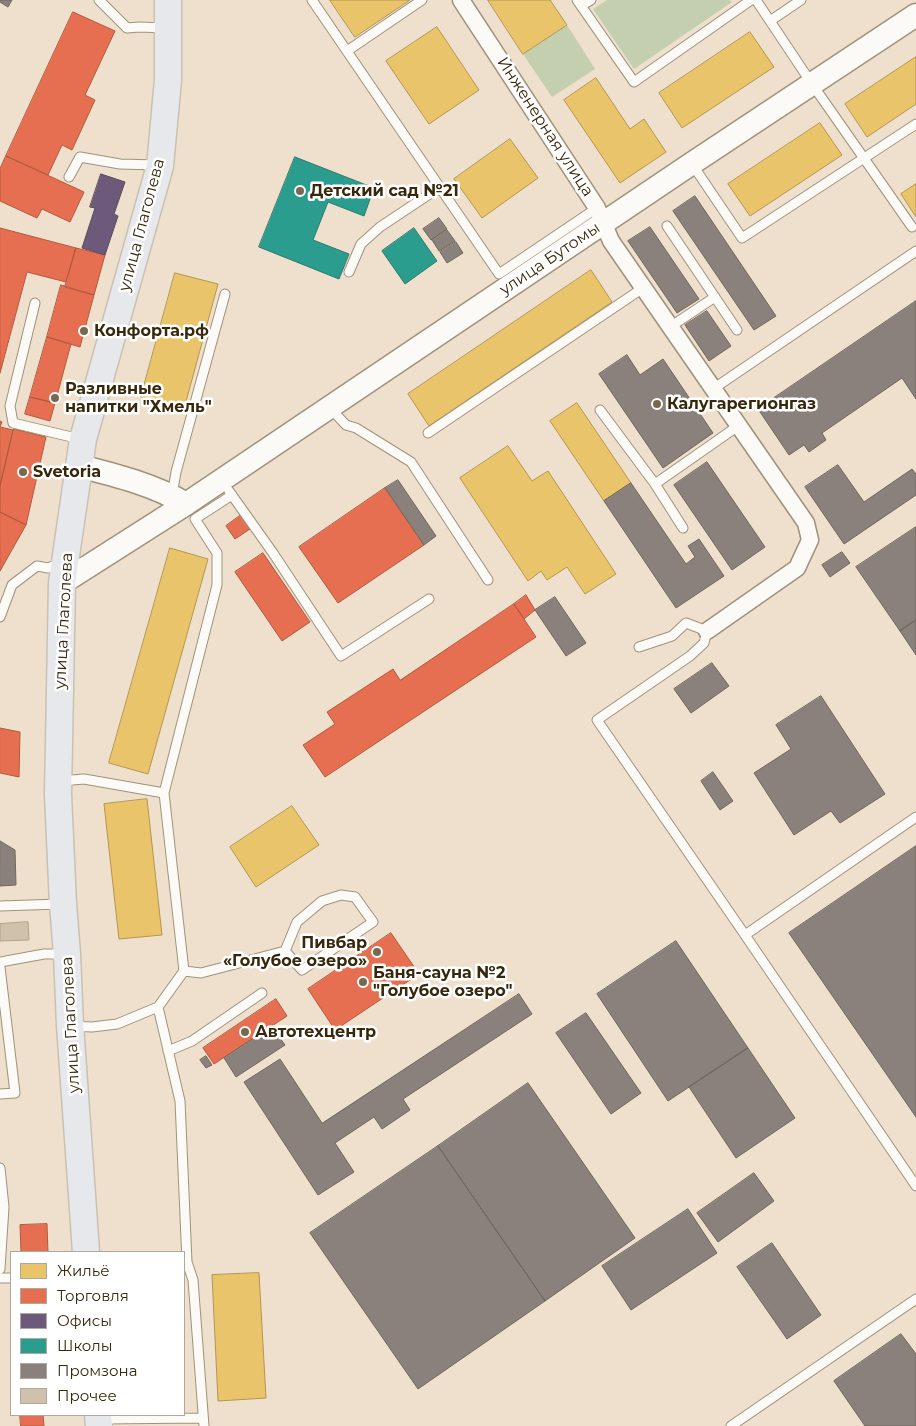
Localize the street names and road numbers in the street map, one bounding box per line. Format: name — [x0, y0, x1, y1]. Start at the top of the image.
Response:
street label: Инженерная улица — [493, 54, 597, 200]
street label: улица Глаголева — [115, 157, 169, 293]
street label: улица Бутомы — [496, 218, 604, 300]
street label: улица Глаголева — [51, 552, 77, 690]
street label: улица Глаголева — [58, 956, 84, 1094]

